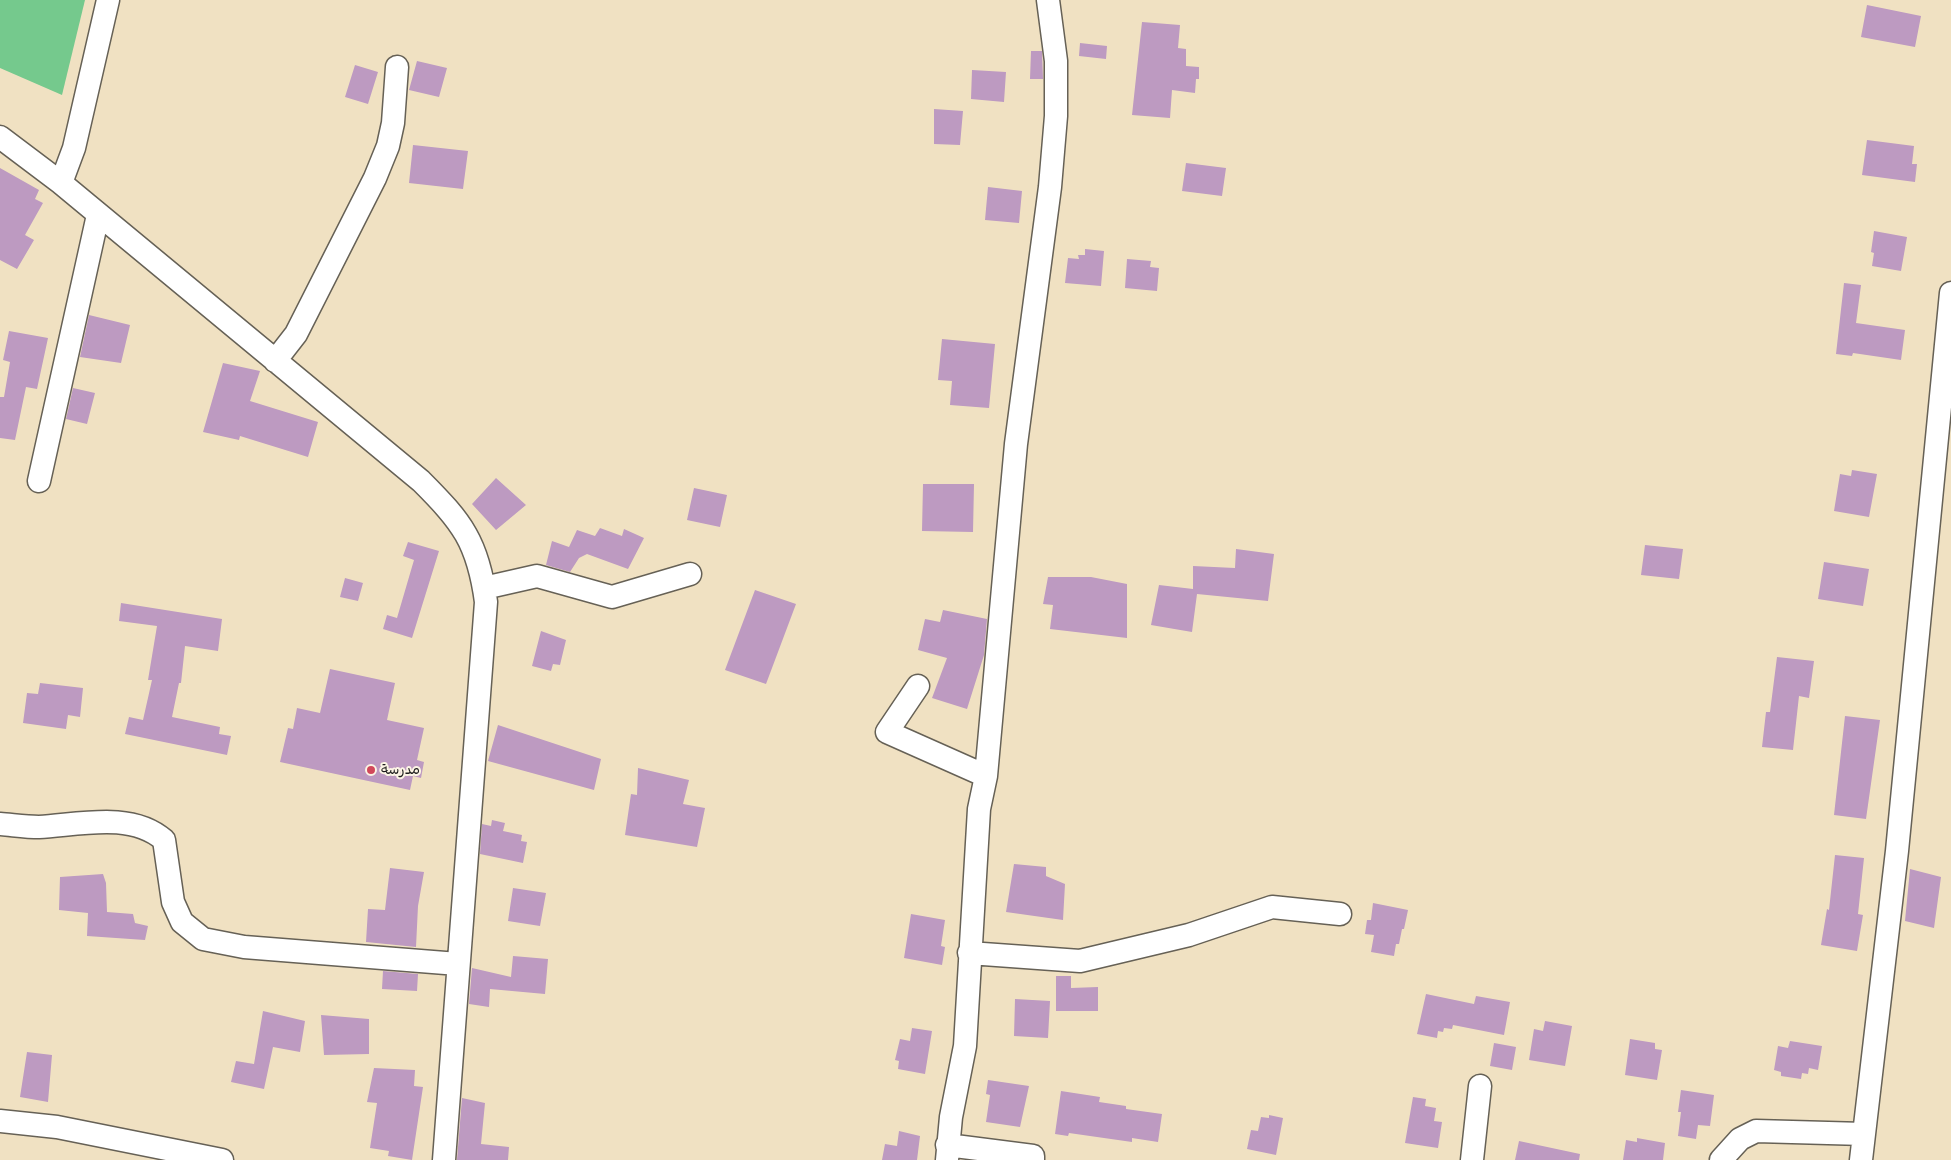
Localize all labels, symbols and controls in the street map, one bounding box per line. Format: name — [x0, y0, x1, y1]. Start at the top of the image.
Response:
place label: مدرسة — [381, 762, 420, 778]
marker: مدرسة — [365, 764, 377, 776]

